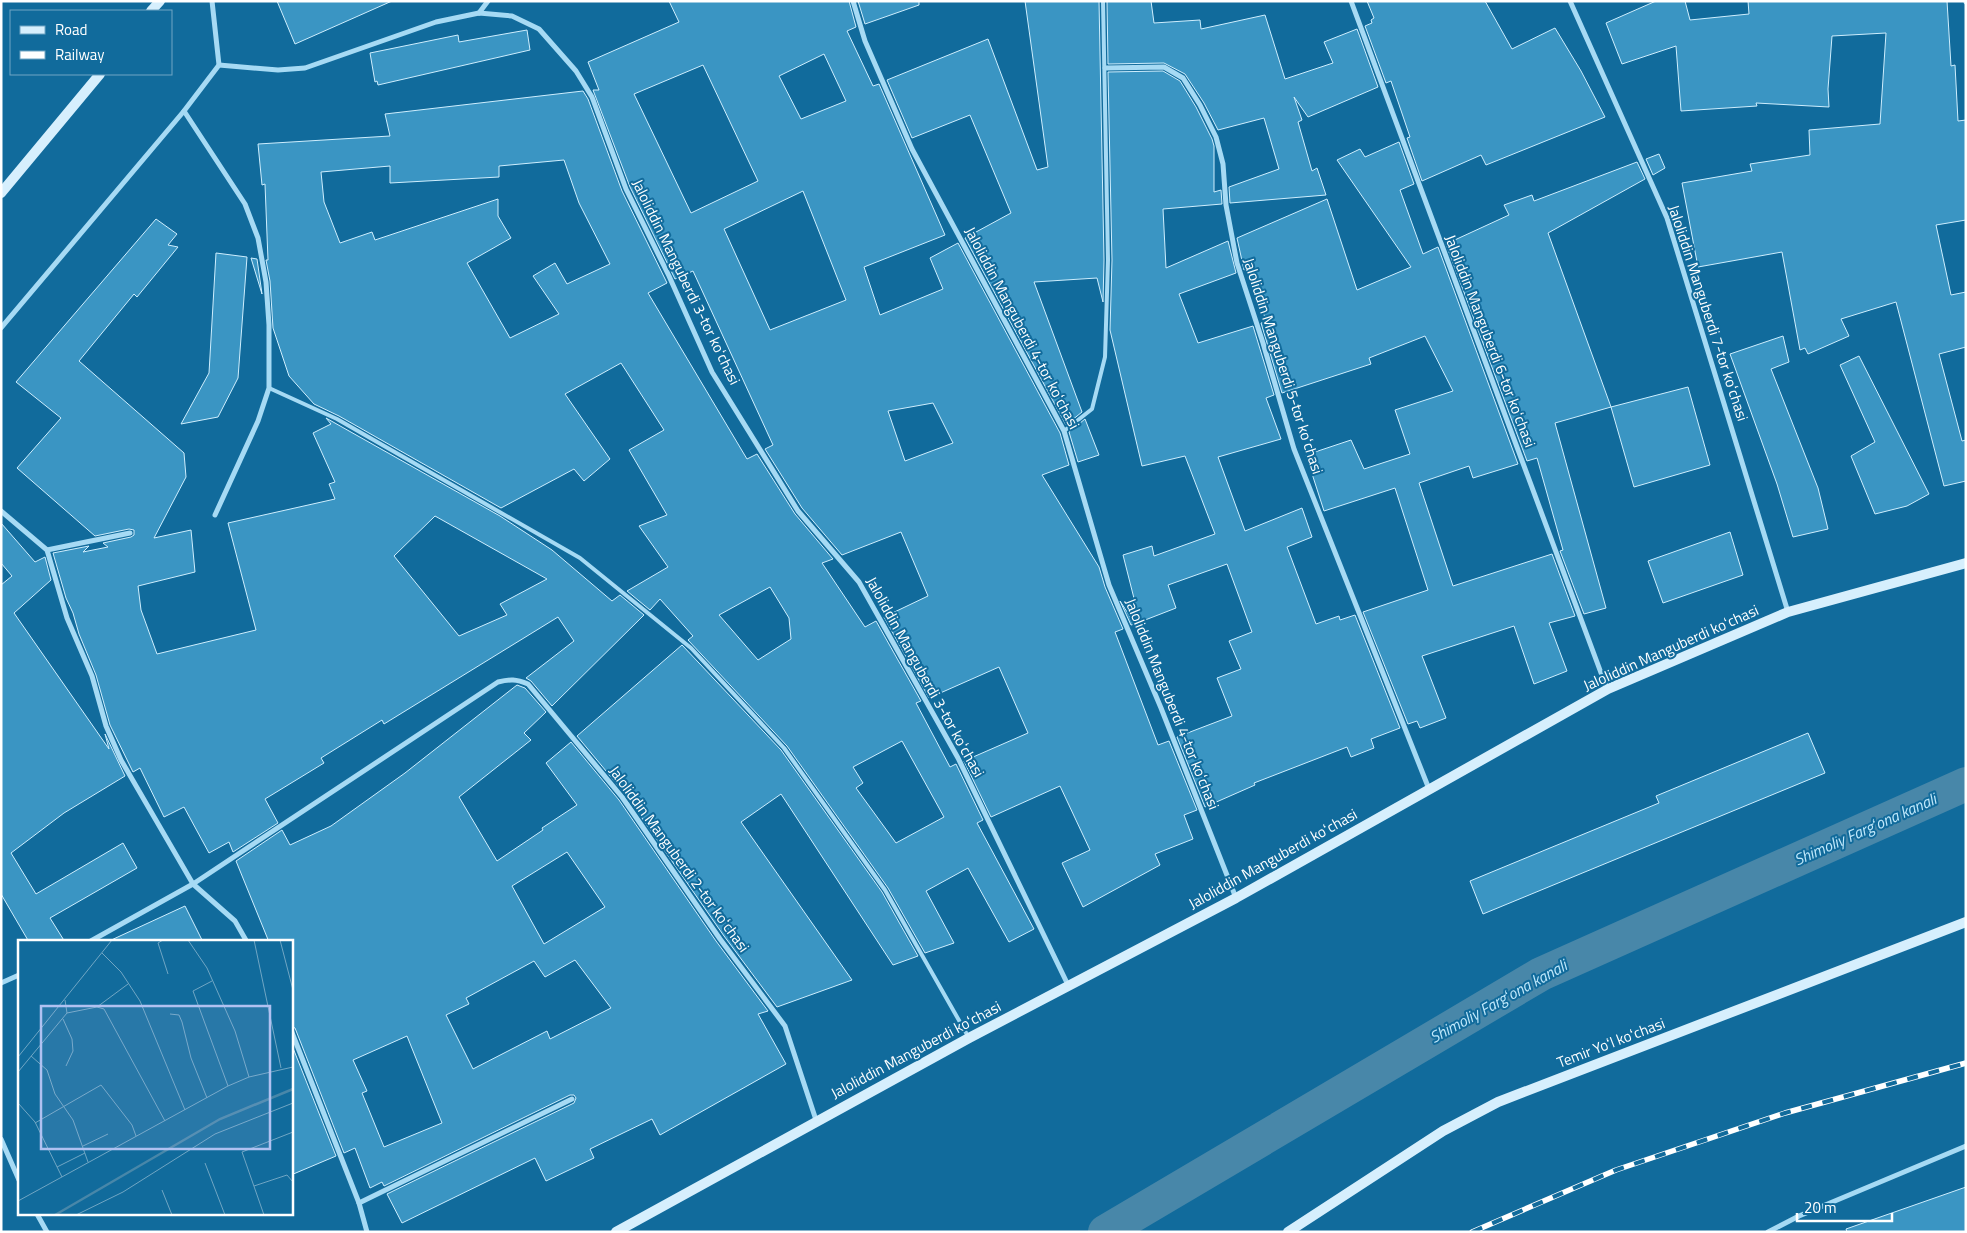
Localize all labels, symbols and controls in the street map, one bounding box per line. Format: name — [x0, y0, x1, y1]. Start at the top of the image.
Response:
legend — [10, 10, 172, 75]
text: Road — [55, 18, 87, 41]
text: Railway — [55, 43, 105, 66]
street label: Jaloliddin Manguberdi 3-tor koʻchasi — [626, 175, 746, 389]
street label: Jaloliddin Manguberdi 7-tor koʻchasi — [1663, 202, 1754, 424]
street label: Jaloliddin Manguberdi 4-tor koʻchasi — [959, 222, 1086, 433]
street label: Jaloliddin Manguberdi 6-tor koʻchasi — [1439, 231, 1542, 451]
street label: Jaloliddin Manguberdi 5-tor koʻchasi — [1238, 255, 1329, 477]
street label: Jaloliddin Manguberdi 3-tor koʻchasi — [861, 572, 990, 781]
street label: Jaloliddin Manguberdi 4-tor koʻchasi — [1119, 595, 1226, 813]
street label: Jaloliddin Manguberdi koʻchasi — [1579, 598, 1762, 697]
street label: Jaloliddin Manguberdi 2-tor koʻchasi — [604, 760, 755, 957]
water label: Shimoliy Fargʻona kanali — [1790, 786, 1942, 871]
street label: Jaloliddin Manguberdi koʻchasi — [1184, 802, 1361, 915]
inset map — [18, 940, 292, 1216]
water label: Shimoliy Fargʻona kanali — [1425, 952, 1572, 1049]
street label: Jaloliddin Manguberdi koʻchasi — [827, 995, 1005, 1104]
street label: Temir Yoʻl koʻchasi — [1553, 1011, 1668, 1074]
scale bar — [1797, 1190, 1892, 1222]
text: 20 m — [1804, 1196, 1837, 1219]

